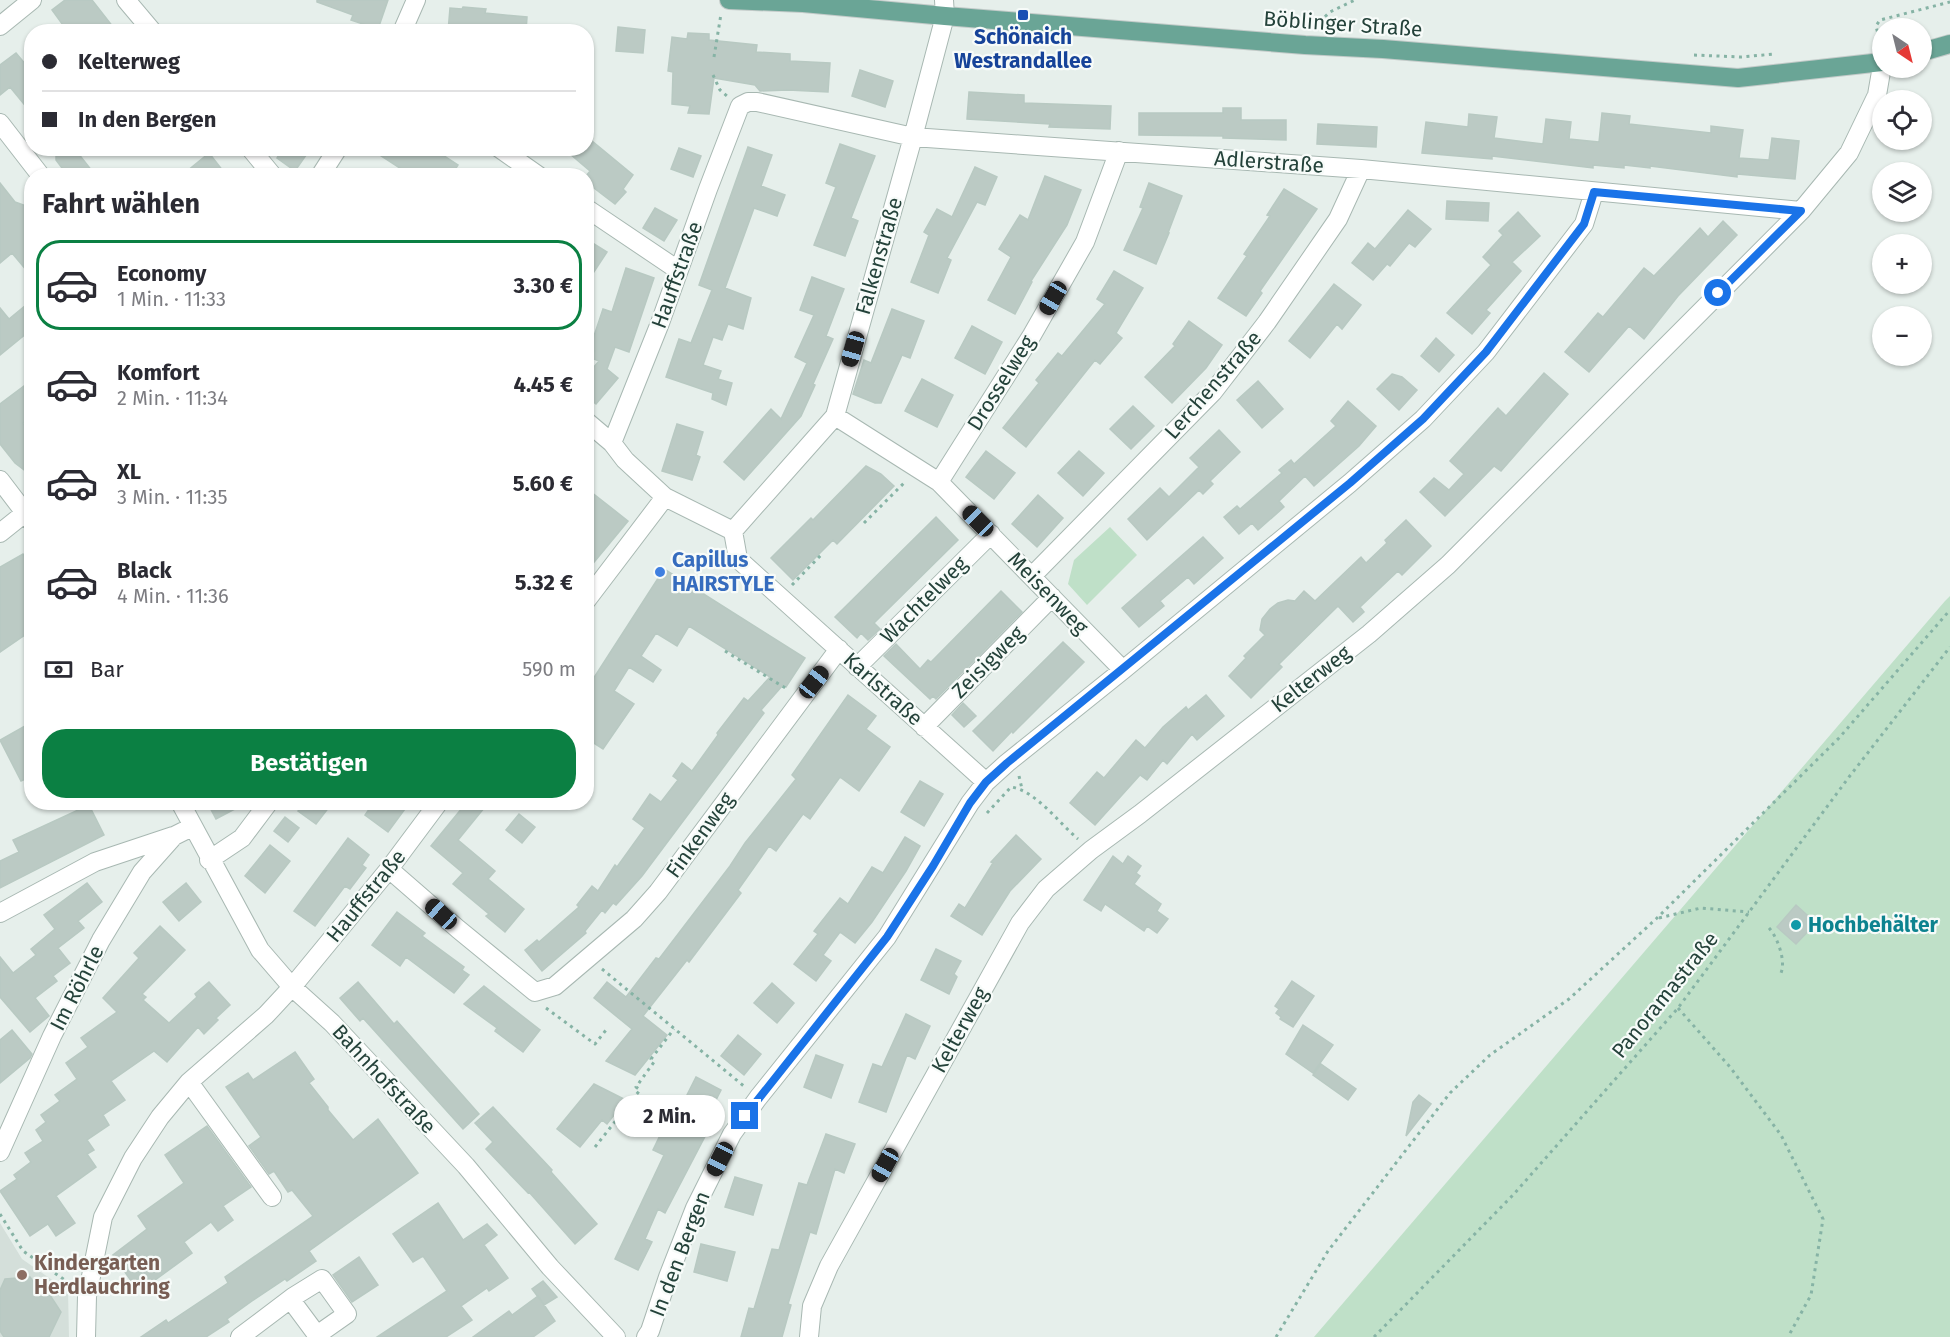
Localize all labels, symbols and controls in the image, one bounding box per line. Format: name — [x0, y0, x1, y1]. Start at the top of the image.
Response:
street label: Böblinger Straße — [1263, 5, 1423, 43]
marker: Schönaich Westrandallee — [1016, 8, 1030, 22]
north arrow — [1872, 18, 1932, 78]
map controls — [1872, 18, 1932, 366]
place label: Schönaich Westrandallee — [954, 24, 1092, 74]
text: Kelterweg — [78, 48, 180, 75]
button: locate — [1872, 90, 1932, 150]
text: In den Bergen — [78, 106, 216, 133]
street label: Adlerstraße — [1213, 145, 1325, 179]
button: layers — [1872, 162, 1932, 222]
text: Fahrt wählen — [42, 188, 200, 220]
street label: Falkenstraße — [850, 194, 908, 318]
street label: Hauffstraße — [646, 218, 708, 332]
button: + — [1872, 234, 1932, 294]
icon: car — [45, 258, 99, 312]
text: Economy — [117, 260, 206, 287]
text: 3.30 € — [513, 272, 573, 299]
car — [1036, 278, 1070, 318]
route start — [1704, 279, 1731, 306]
text: 1 Min. · 11:33 — [117, 287, 226, 311]
button: − — [1872, 306, 1932, 366]
street label: Lerchenstraße — [1159, 326, 1267, 444]
car — [839, 329, 867, 369]
street label: Drosselweg — [961, 330, 1041, 436]
icon: car — [45, 357, 99, 411]
text: Komfort — [117, 359, 200, 386]
text: 4.45 € — [514, 371, 573, 398]
text: 2 Min. · 11:34 — [117, 386, 228, 410]
icon: car — [45, 456, 99, 510]
text: XL — [117, 458, 141, 485]
text: 5.60 € — [513, 470, 573, 497]
text: 3 Min. · 11:35 — [117, 485, 227, 509]
car — [959, 502, 997, 540]
street label: Meisenweg — [1002, 546, 1094, 640]
place label: Capillus HAIRSTYLE — [672, 547, 775, 597]
street label: Wachtelweg — [875, 551, 973, 649]
icon: car — [45, 555, 99, 609]
text: Black — [117, 557, 172, 584]
marker: Capillus HAIRSTYLE — [653, 565, 667, 579]
text: 5.32 € — [515, 569, 573, 596]
text: 4 Min. · 11:36 — [117, 584, 229, 608]
street label: Zeisigweg — [946, 620, 1030, 704]
street label: Kelterweg — [1266, 640, 1356, 718]
street label: Karlstraße — [838, 647, 928, 731]
icon: cash — [42, 653, 75, 686]
text: Bar — [90, 656, 124, 683]
text: 590 m — [522, 657, 576, 681]
car — [796, 662, 832, 702]
button: Bestätigen — [42, 729, 576, 798]
street label: Finkenweg — [660, 787, 740, 883]
street label: Hauffstraße — [321, 844, 411, 948]
car — [422, 895, 460, 933]
place label: Hochbehälter — [1808, 912, 1939, 938]
marker: Hochbehälter — [1789, 918, 1803, 932]
street label: Panoramastraße — [1606, 927, 1724, 1063]
street label: Im Röhrle — [44, 941, 110, 1035]
street label: Kelterweg — [926, 983, 994, 1077]
street label: Bahnhofstraße — [327, 1019, 441, 1139]
callout: 2 Min. — [613, 1095, 724, 1137]
route end — [731, 1102, 758, 1129]
text: 2 Min. — [643, 1104, 696, 1128]
car — [704, 1139, 736, 1179]
car — [868, 1145, 902, 1185]
street label: In den Bergen — [644, 1188, 716, 1320]
place label: Kindergarten Herdlauchring — [34, 1250, 170, 1300]
marker: Kindergarten Herdlauchring — [15, 1268, 29, 1282]

